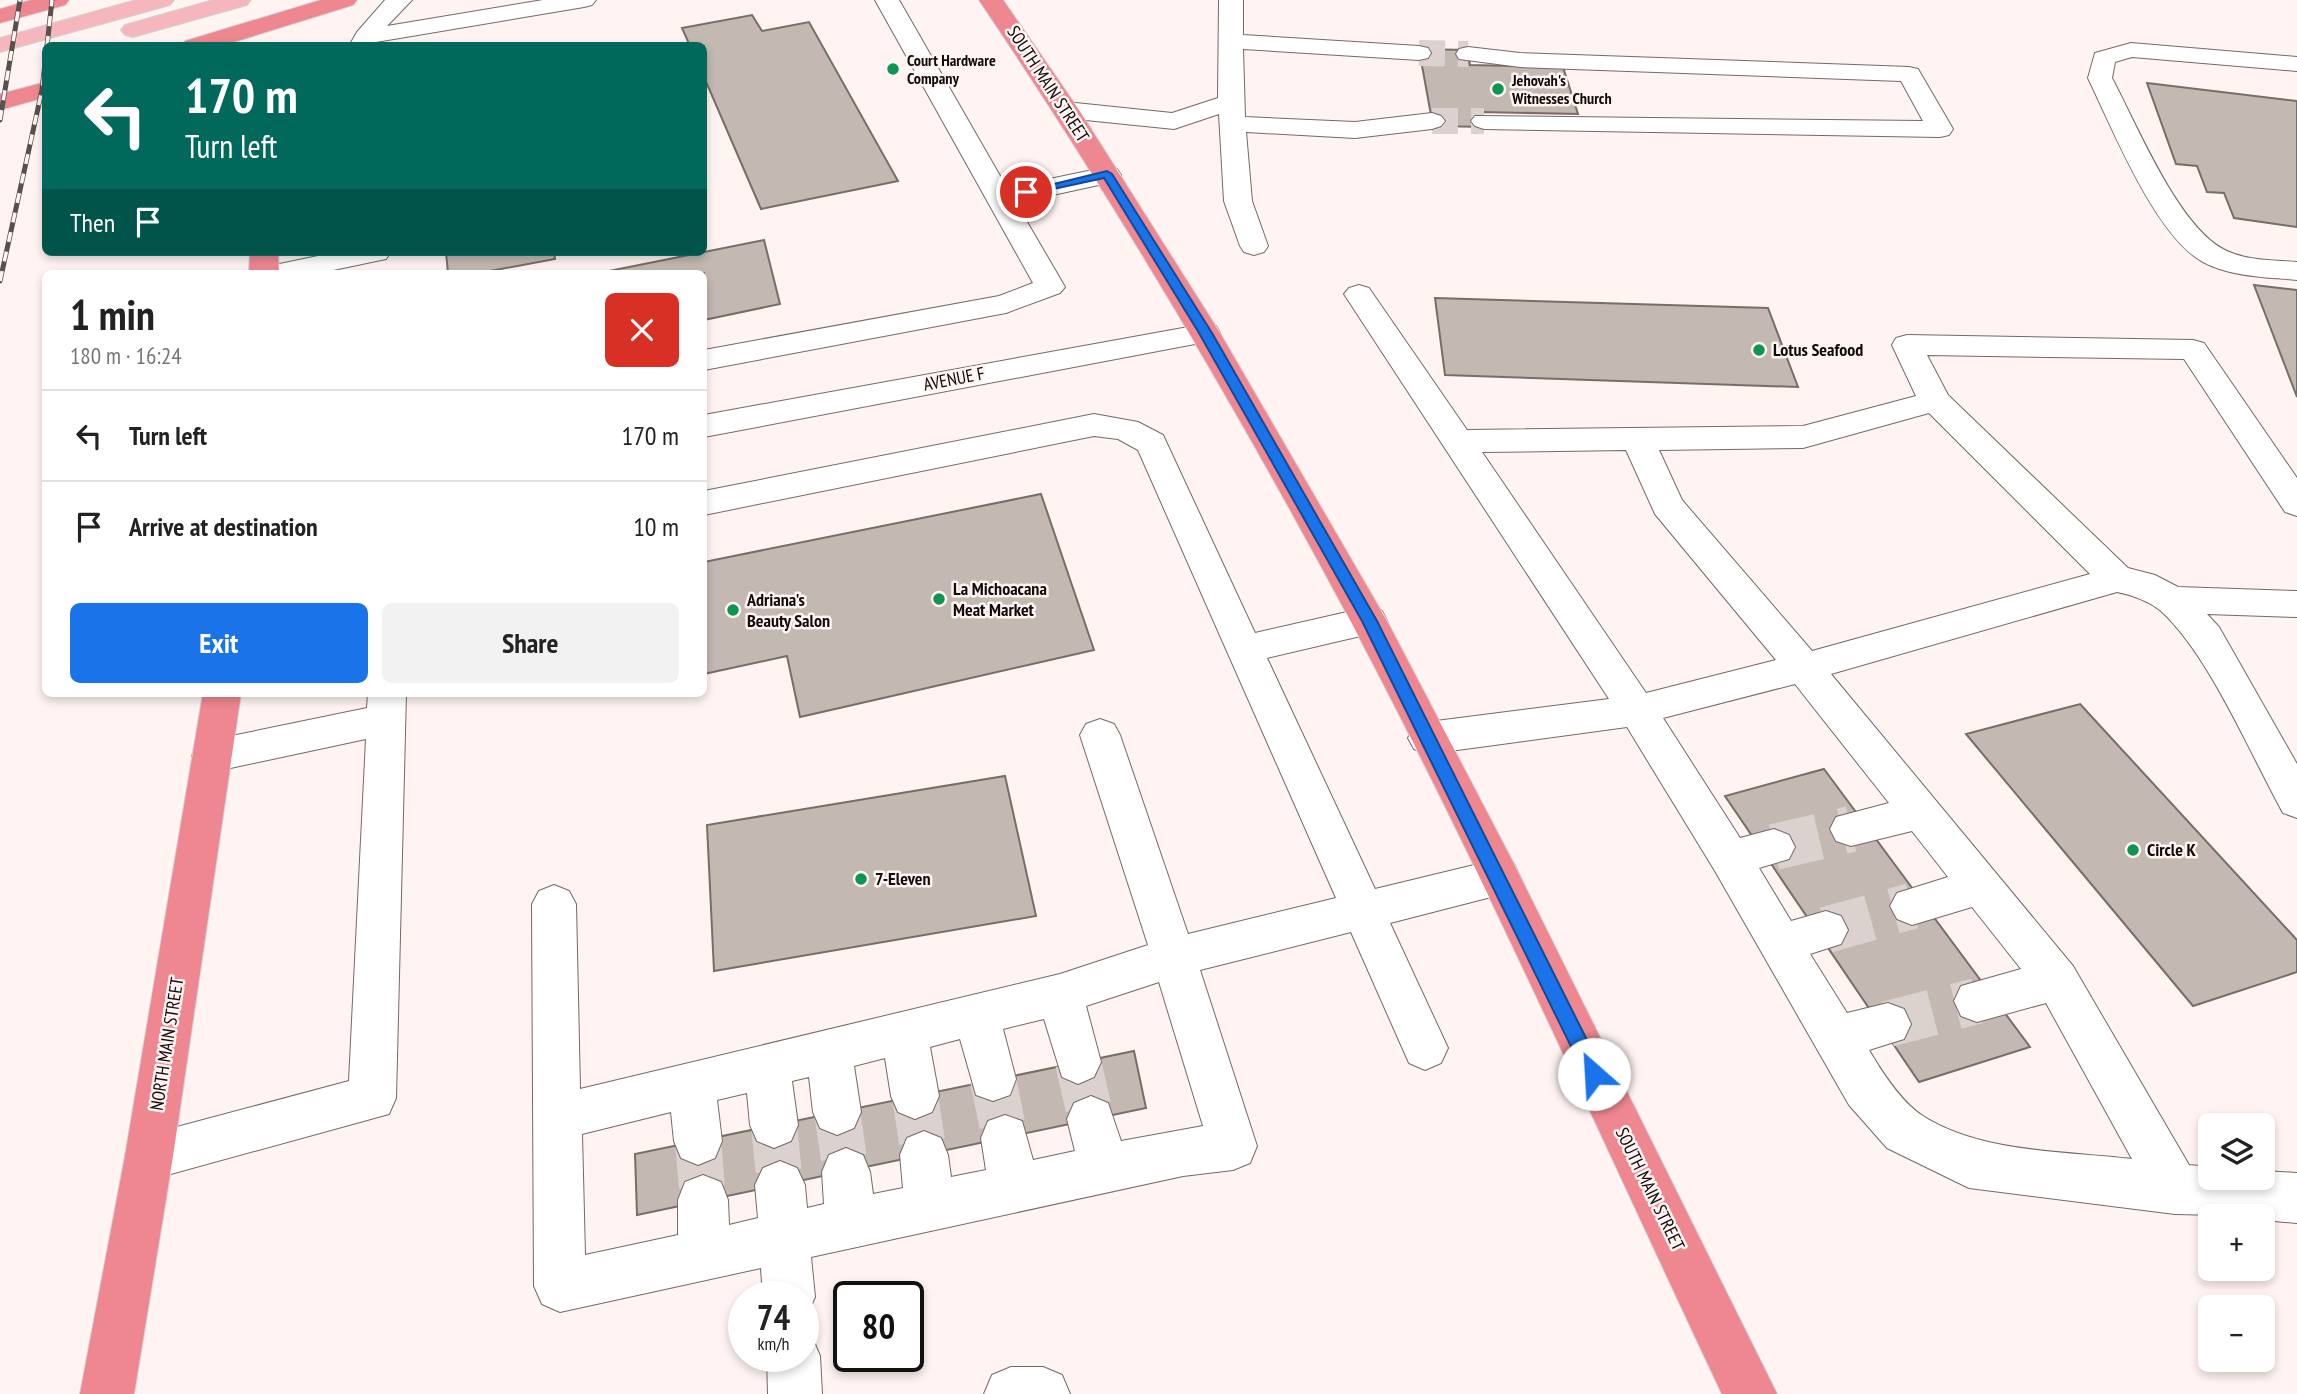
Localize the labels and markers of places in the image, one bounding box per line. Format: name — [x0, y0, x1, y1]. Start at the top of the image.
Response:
place label: Court Hardware Company — [907, 50, 996, 88]
marker: Court Hardware Company — [885, 61, 901, 77]
place label: Jehovah's Witnesses Church — [1511, 70, 1612, 108]
marker: Jehovah's Witnesses Church — [1490, 81, 1506, 97]
pin — [996, 162, 1056, 222]
place label: Lotus Seafood — [1773, 338, 1863, 361]
marker: Lotus Seafood — [1751, 342, 1767, 358]
place label: La Michoacana Meat Market — [953, 577, 1047, 621]
place label: Adriana's Beauty Salon — [746, 588, 830, 632]
marker: La Michoacana Meat Market — [931, 591, 947, 607]
marker: Adriana's Beauty Salon — [725, 602, 741, 618]
place label: Circle K — [2147, 838, 2197, 861]
marker: Circle K — [2125, 842, 2141, 858]
place label: 7-Eleven — [875, 867, 931, 890]
marker: 7-Eleven — [853, 871, 869, 887]

